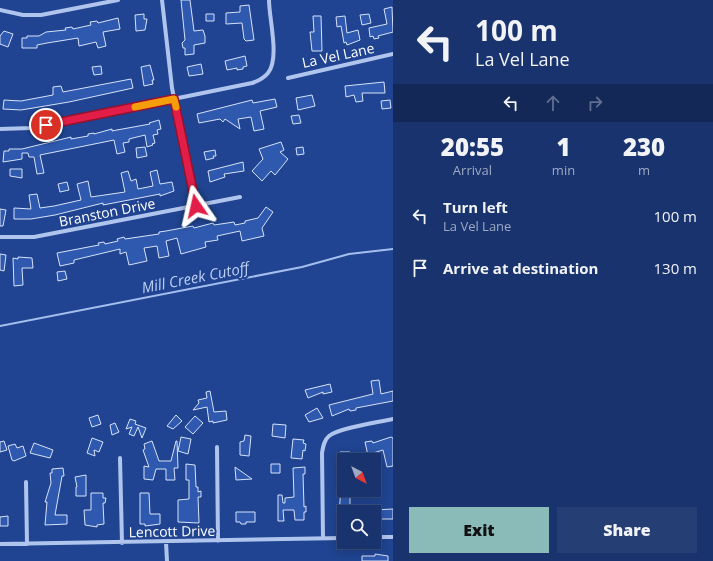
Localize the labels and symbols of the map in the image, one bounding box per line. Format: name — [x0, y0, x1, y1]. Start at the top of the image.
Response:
street label: La Vel Lane — [300, 38, 376, 72]
pin — [29, 108, 63, 142]
position arrow — [175, 185, 217, 227]
street label: Branston Drive — [57, 193, 157, 231]
water label: Mill Creek Cutoff — [140, 256, 253, 297]
north arrow — [337, 453, 381, 497]
street label: Lencott Drive — [128, 521, 216, 541]

